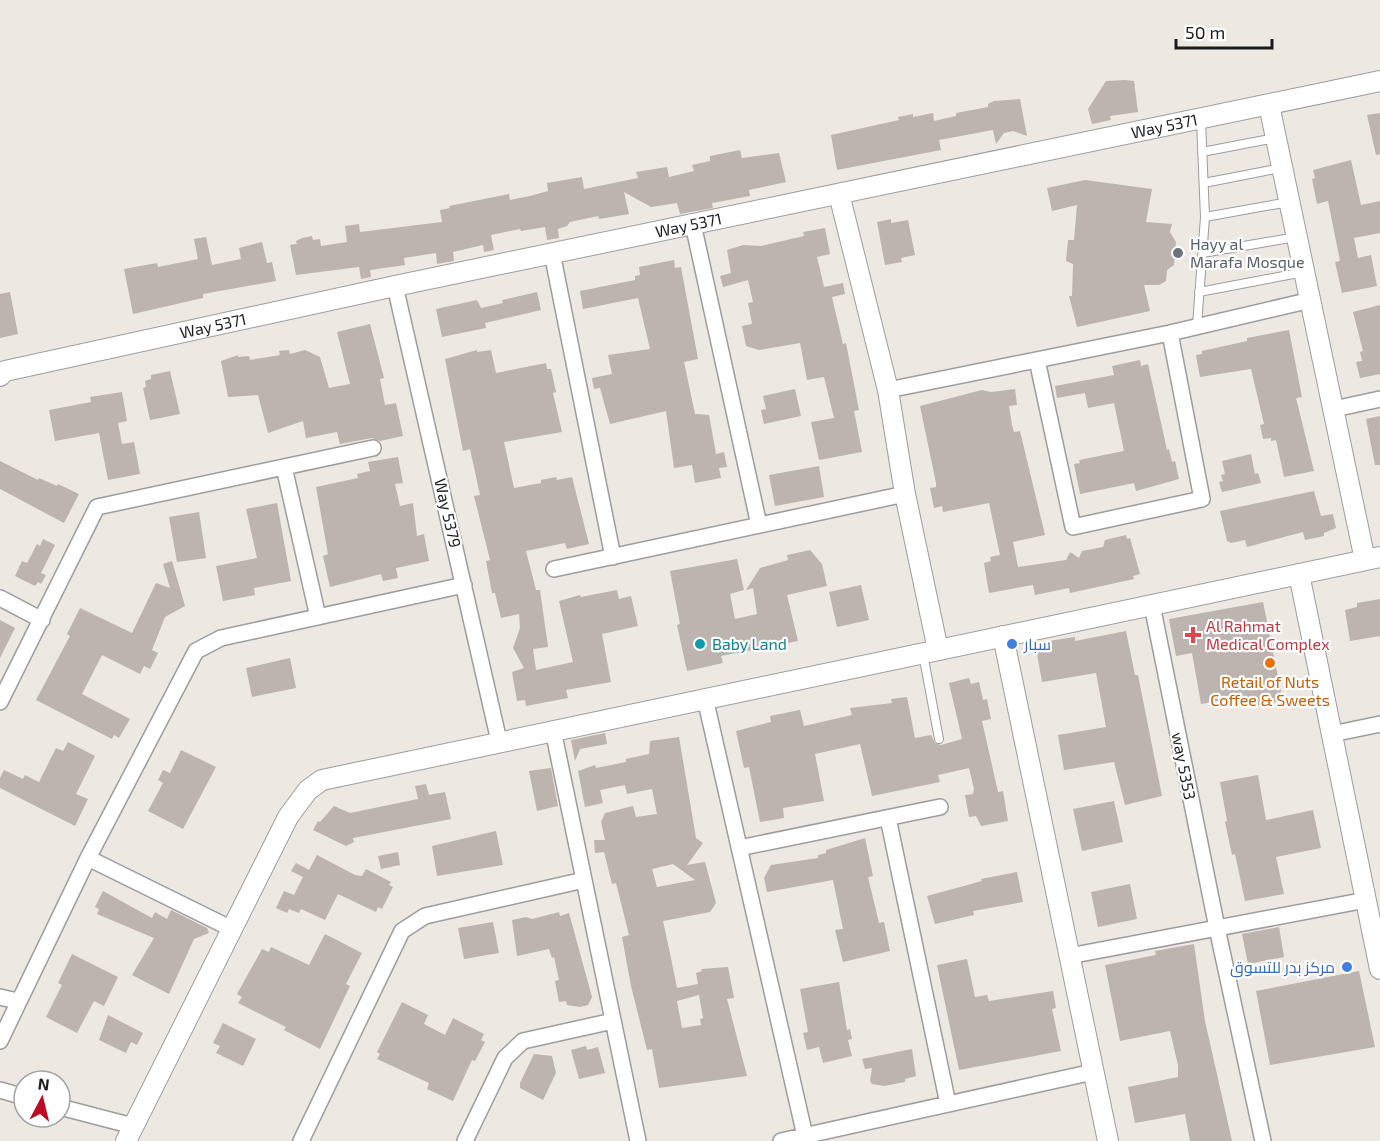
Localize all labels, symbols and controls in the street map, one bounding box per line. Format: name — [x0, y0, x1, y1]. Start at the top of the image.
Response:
scale bar — [1176, 12, 1272, 50]
text: 50 m — [1185, 21, 1225, 43]
street label: Way 5371 — [1129, 109, 1199, 142]
street label: Way 5371 — [653, 208, 723, 241]
place label: Hayy al Marafa Mosque — [1190, 234, 1305, 271]
marker: Hayy al Marafa Mosque — [1171, 246, 1185, 260]
street label: Way 5371 — [178, 309, 248, 342]
street label: Way 5379 — [431, 477, 466, 549]
place label: Al Rahmat Medical Complex — [1206, 616, 1330, 653]
marker: Al Rahmat Medical Complex — [1184, 626, 1202, 644]
place label: Baby Land — [712, 634, 787, 653]
place label: سبار — [1023, 634, 1051, 654]
marker: Baby Land — [693, 637, 707, 651]
marker: سبار — [1005, 637, 1019, 651]
marker: Retail of Nuts Coffee & Sweets — [1263, 656, 1277, 670]
place label: Retail of Nuts Coffee & Sweets — [1210, 672, 1330, 709]
street label: way 5353 — [1169, 730, 1200, 801]
place label: مركز بدر للتسوق — [1230, 957, 1335, 978]
marker: مركز بدر للتسوق — [1340, 960, 1354, 974]
north arrow — [12, 1069, 72, 1129]
text: N — [37, 1073, 51, 1094]

